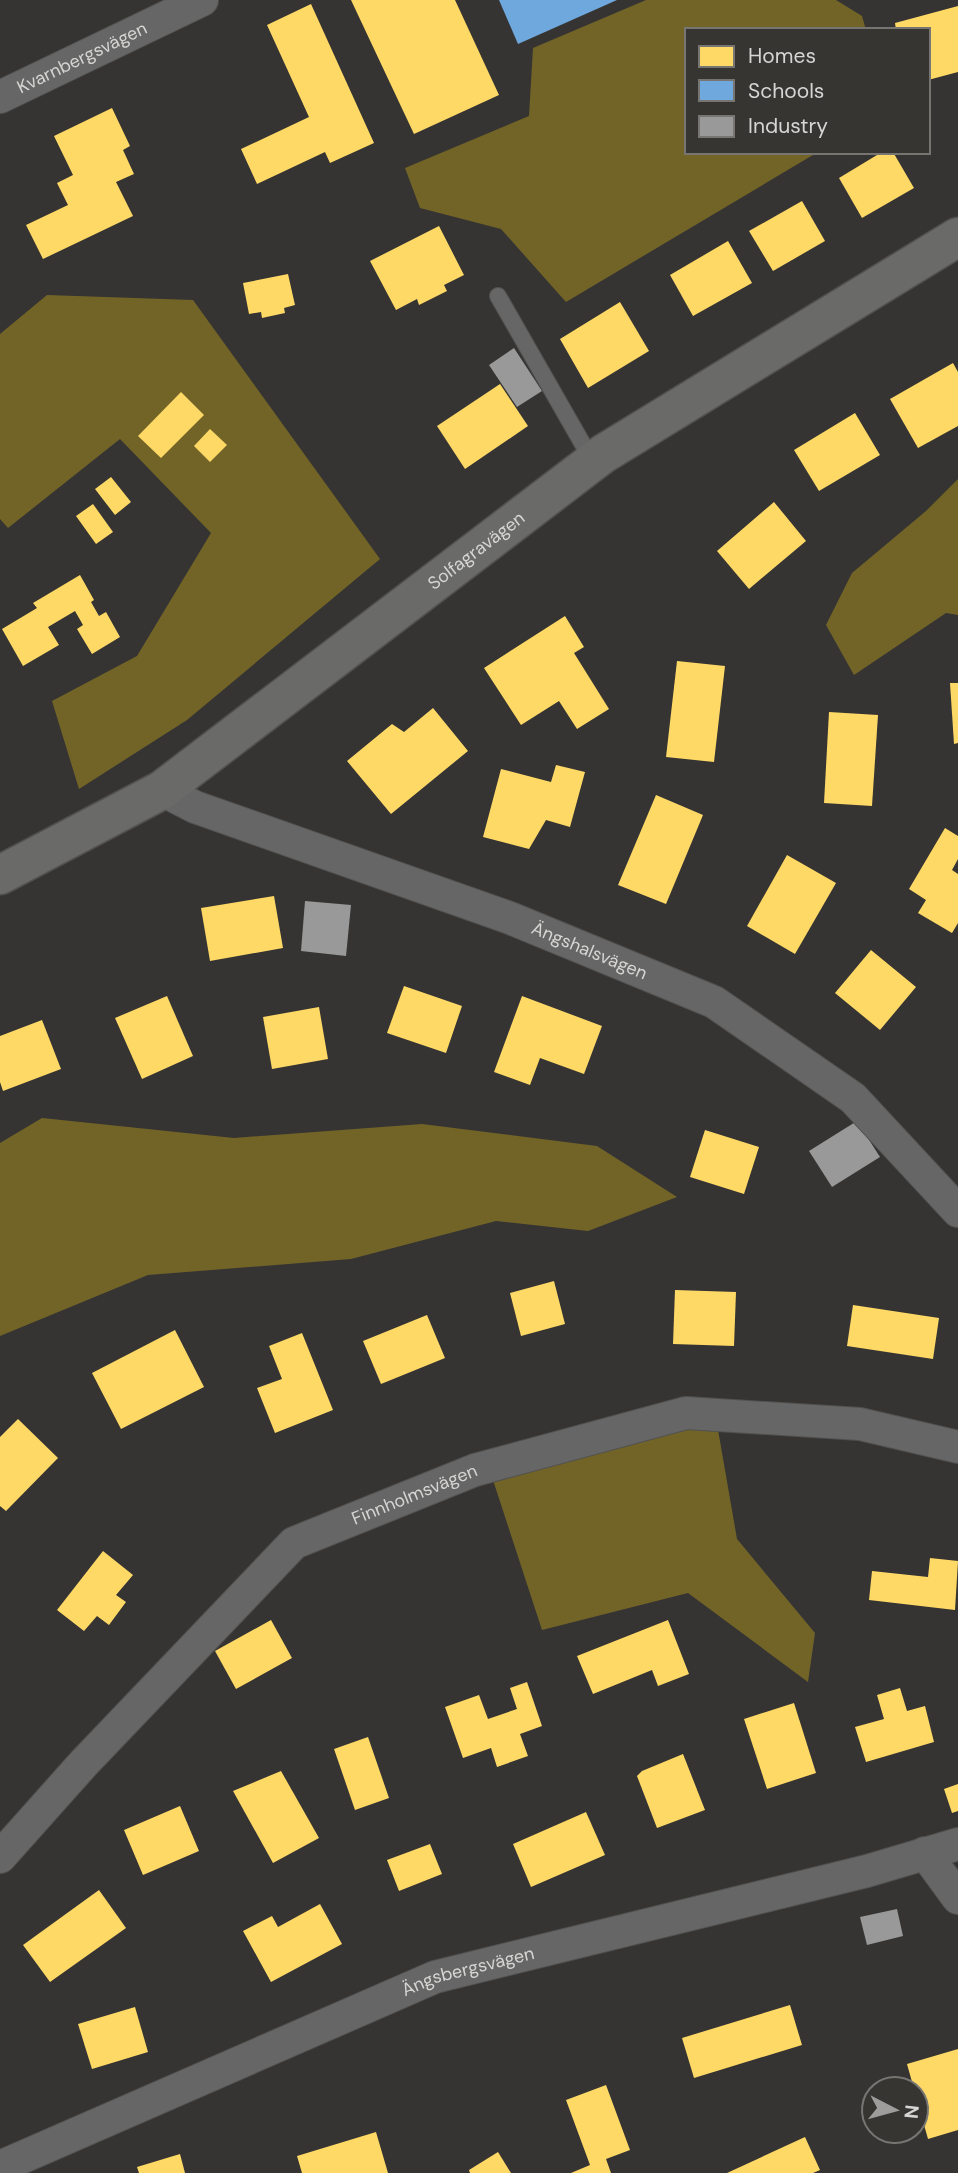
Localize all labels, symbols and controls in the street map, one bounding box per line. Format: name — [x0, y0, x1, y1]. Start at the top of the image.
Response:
street label: Kvarnbergsvägen — [13, 16, 151, 99]
legend — [685, 28, 930, 154]
text: Homes — [748, 42, 816, 70]
text: Schools — [748, 77, 824, 105]
text: Industry — [748, 112, 828, 140]
street label: Solfagravägen — [423, 506, 530, 595]
street label: Ängshalsvägen — [528, 916, 651, 985]
street label: Finnholmsvägen — [348, 1458, 481, 1531]
street label: Ängsbergsvägen — [398, 1941, 537, 2002]
north arrow — [860, 2075, 930, 2145]
text: N — [898, 2104, 925, 2120]

